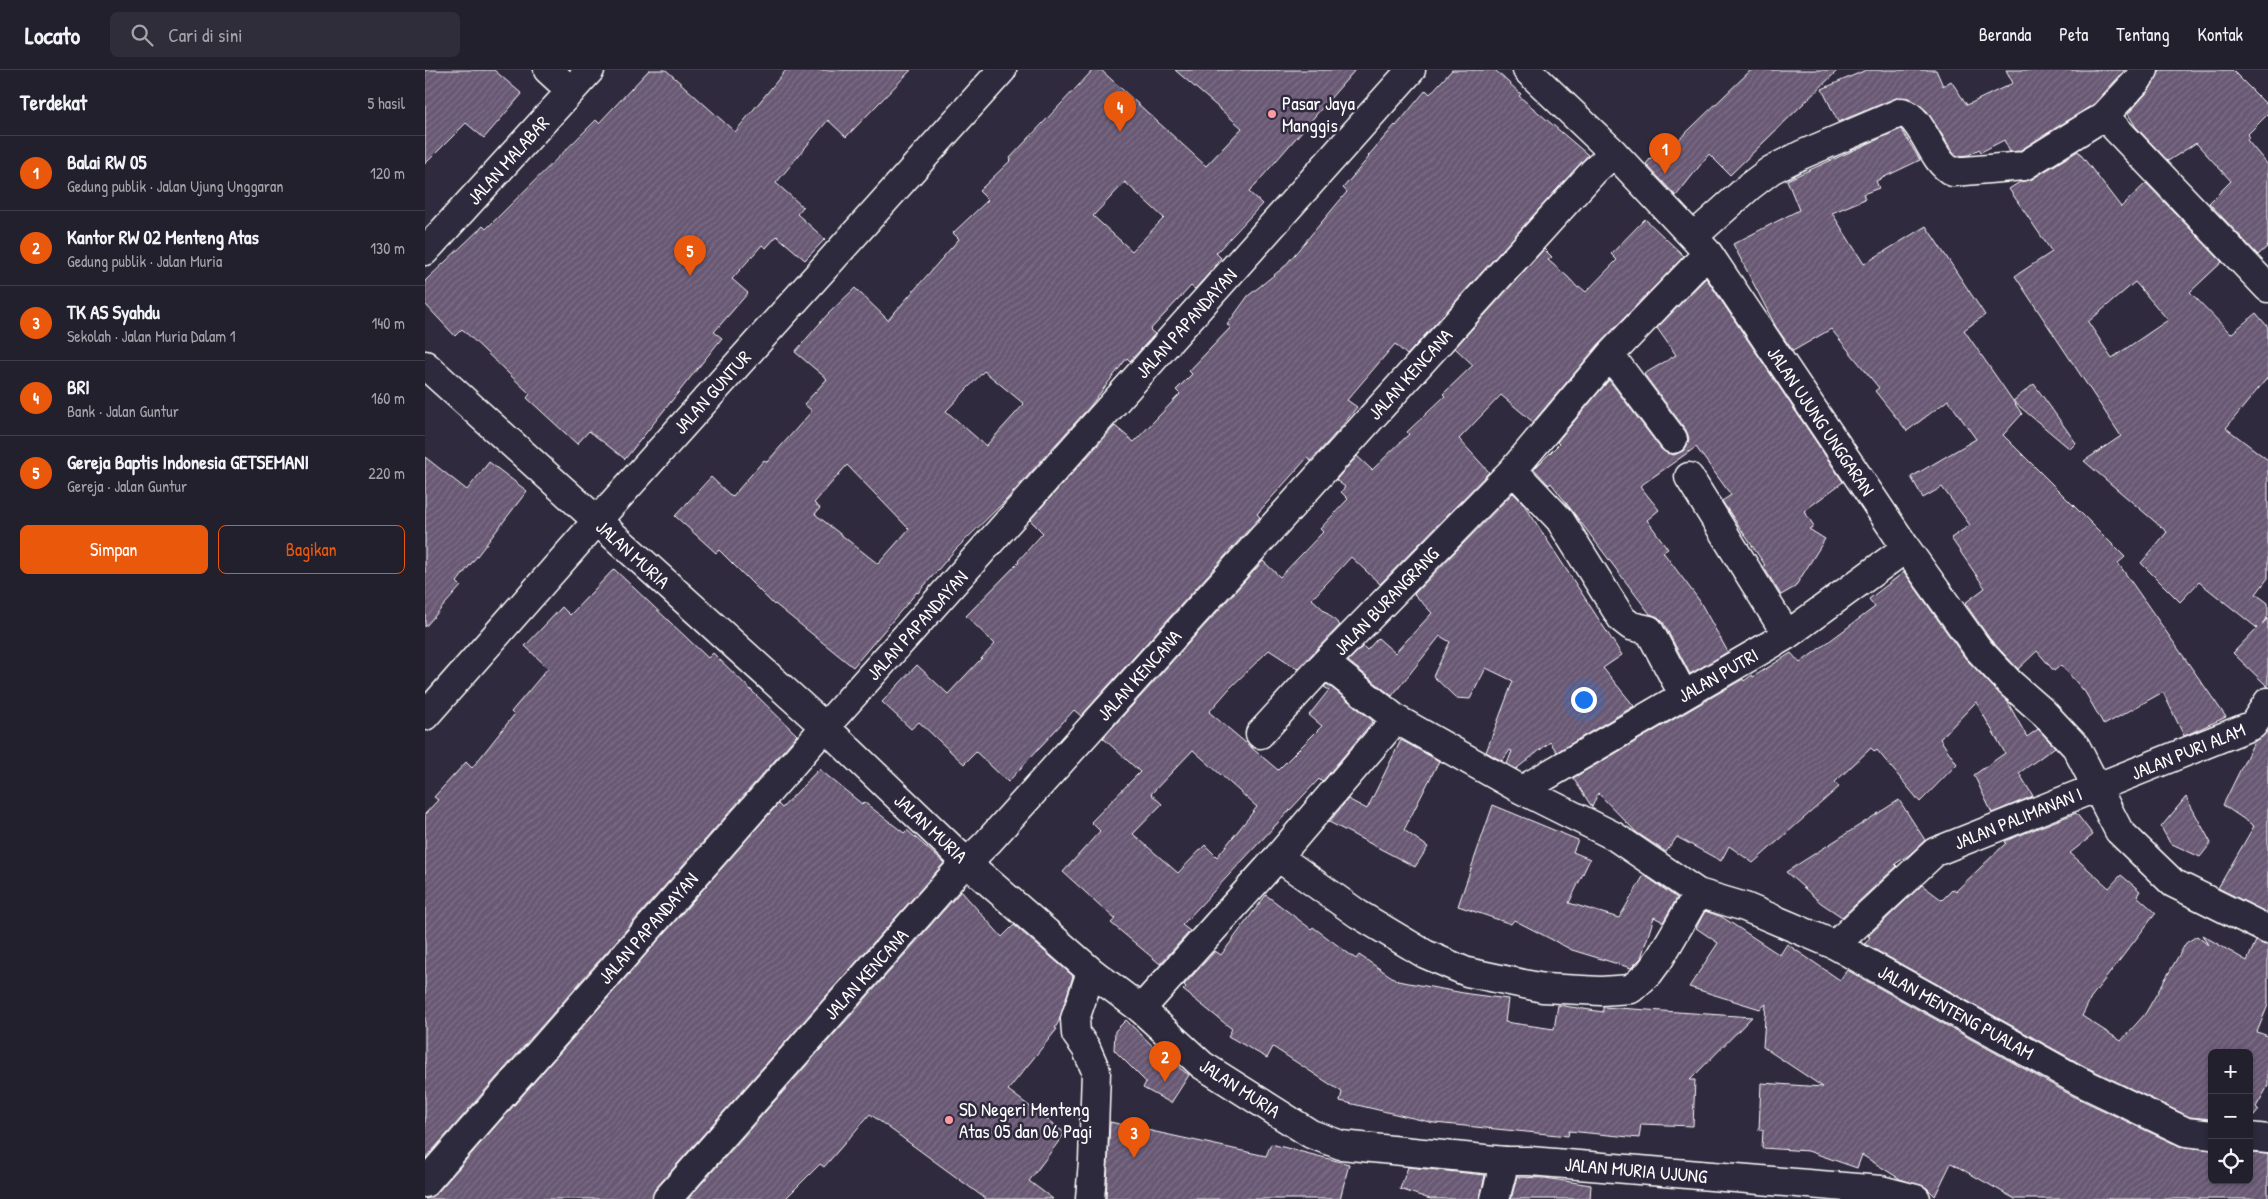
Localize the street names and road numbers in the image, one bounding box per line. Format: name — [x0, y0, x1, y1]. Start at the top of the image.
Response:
street label: JALAN MALABAR — [461, 110, 555, 210]
street label: JALAN PAPANDAYAN — [1129, 262, 1243, 384]
street label: JALAN KENCANA — [1362, 323, 1458, 425]
street label: JALAN UJUNG UNGGARAN — [1761, 341, 1881, 501]
street label: JALAN GUNTUR — [667, 344, 757, 440]
street label: JALAN MURIA — [590, 514, 676, 594]
street label: JALAN BURANGRANG — [1328, 541, 1444, 661]
street label: JALAN PAPANDAYAN — [860, 564, 974, 686]
street label: JALAN KENCANA — [1091, 624, 1187, 726]
street label: JALAN PUTRI — [1673, 642, 1763, 708]
street label: JALAN PURI ALAM — [2127, 716, 2249, 786]
street label: JALAN PALIMANAN I — [1950, 780, 2086, 856]
street label: JALAN MURIA — [889, 787, 973, 869]
street label: JALAN PAPANDAYAN — [592, 867, 704, 989]
street label: JALAN KENCANA — [818, 923, 914, 1025]
street label: JALAN MENTENG PUALAM — [1873, 958, 2039, 1066]
street label: JALAN MURIA — [1195, 1052, 1285, 1124]
street label: JALAN MURIA UJUNG — [1564, 1151, 1708, 1189]

